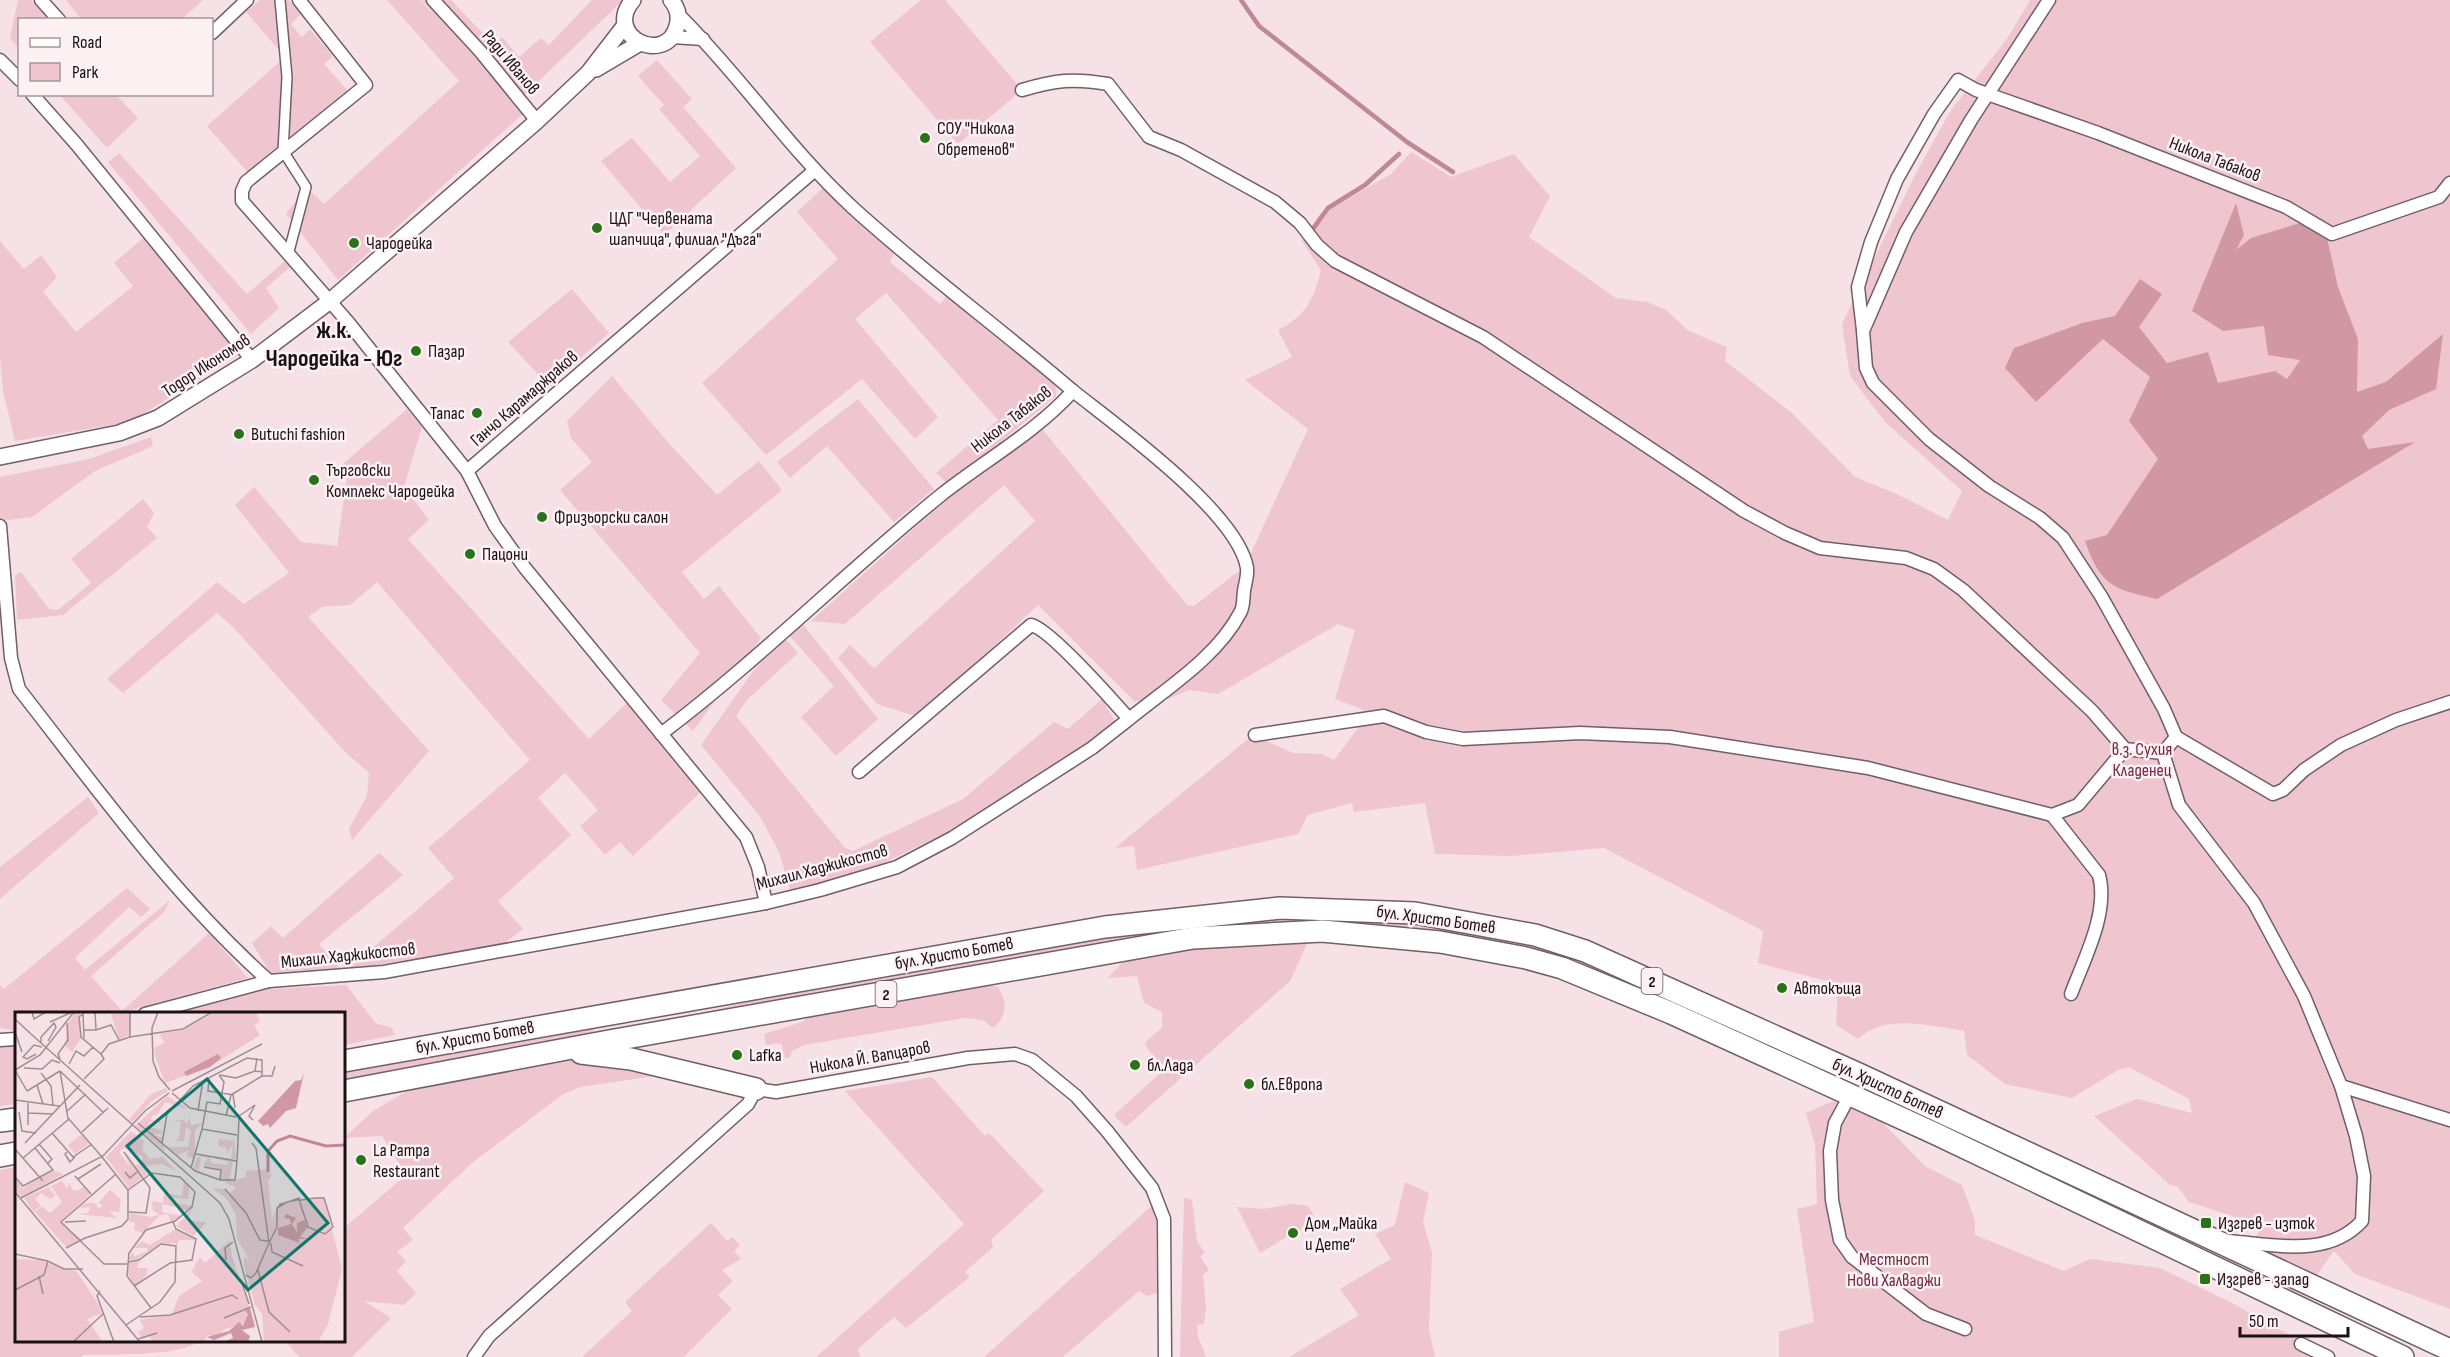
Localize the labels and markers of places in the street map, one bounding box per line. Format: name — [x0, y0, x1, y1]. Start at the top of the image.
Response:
place label: СОУ "Никола Обретенов" — [937, 118, 1015, 160]
marker: СОУ "Никола Обретенов" — [918, 131, 932, 145]
place label: ЦДГ "Червената шапчица", филиал "Дъга" — [609, 208, 761, 250]
marker: ЦДГ "Червената шапчица", филиал "Дъга" — [590, 221, 604, 235]
place label: Чародейка — [366, 233, 433, 254]
marker: Чародейка — [347, 236, 361, 250]
place label: Пазар — [428, 341, 465, 362]
marker: Пазар — [409, 344, 423, 358]
place label: Тапас — [430, 403, 465, 424]
marker: Тапас — [470, 406, 484, 420]
place label: Butuchi fashion — [251, 424, 345, 445]
marker: Butuchi fashion — [232, 427, 246, 441]
place label: Търговски Комплекс Чародейка — [326, 460, 455, 502]
marker: Търговски Комплекс Чародейка — [307, 473, 321, 487]
place label: Фризьорски салон — [554, 507, 668, 528]
marker: Фризьорски салон — [535, 510, 549, 524]
place label: Пацони — [482, 544, 528, 565]
marker: Пацони — [463, 547, 477, 561]
place label: Автокъща — [1793, 978, 1861, 999]
marker: Автокъща — [1775, 981, 1789, 995]
place label: Lafka — [749, 1045, 782, 1066]
marker: Lafka — [730, 1048, 744, 1062]
place label: бл.Лада — [1147, 1055, 1194, 1076]
marker: бл.Лада — [1128, 1058, 1142, 1072]
place label: бл.Европа — [1261, 1074, 1323, 1095]
marker: бл.Европа — [1242, 1077, 1256, 1091]
place label: La Pampa Restaurant — [373, 1140, 440, 1182]
marker: La Pampa Restaurant — [354, 1153, 368, 1167]
place label: Дом „Майка и Дете“ — [1305, 1213, 1378, 1255]
place label: Изгрев - изток — [2218, 1213, 2315, 1234]
marker: Изгрев - изток — [2199, 1216, 2213, 1230]
marker: Дом „Майка и Дете“ — [1286, 1226, 1300, 1240]
place label: Изгрев - запад — [2217, 1269, 2309, 1290]
marker: Изгрев - запад — [2198, 1272, 2212, 1286]

